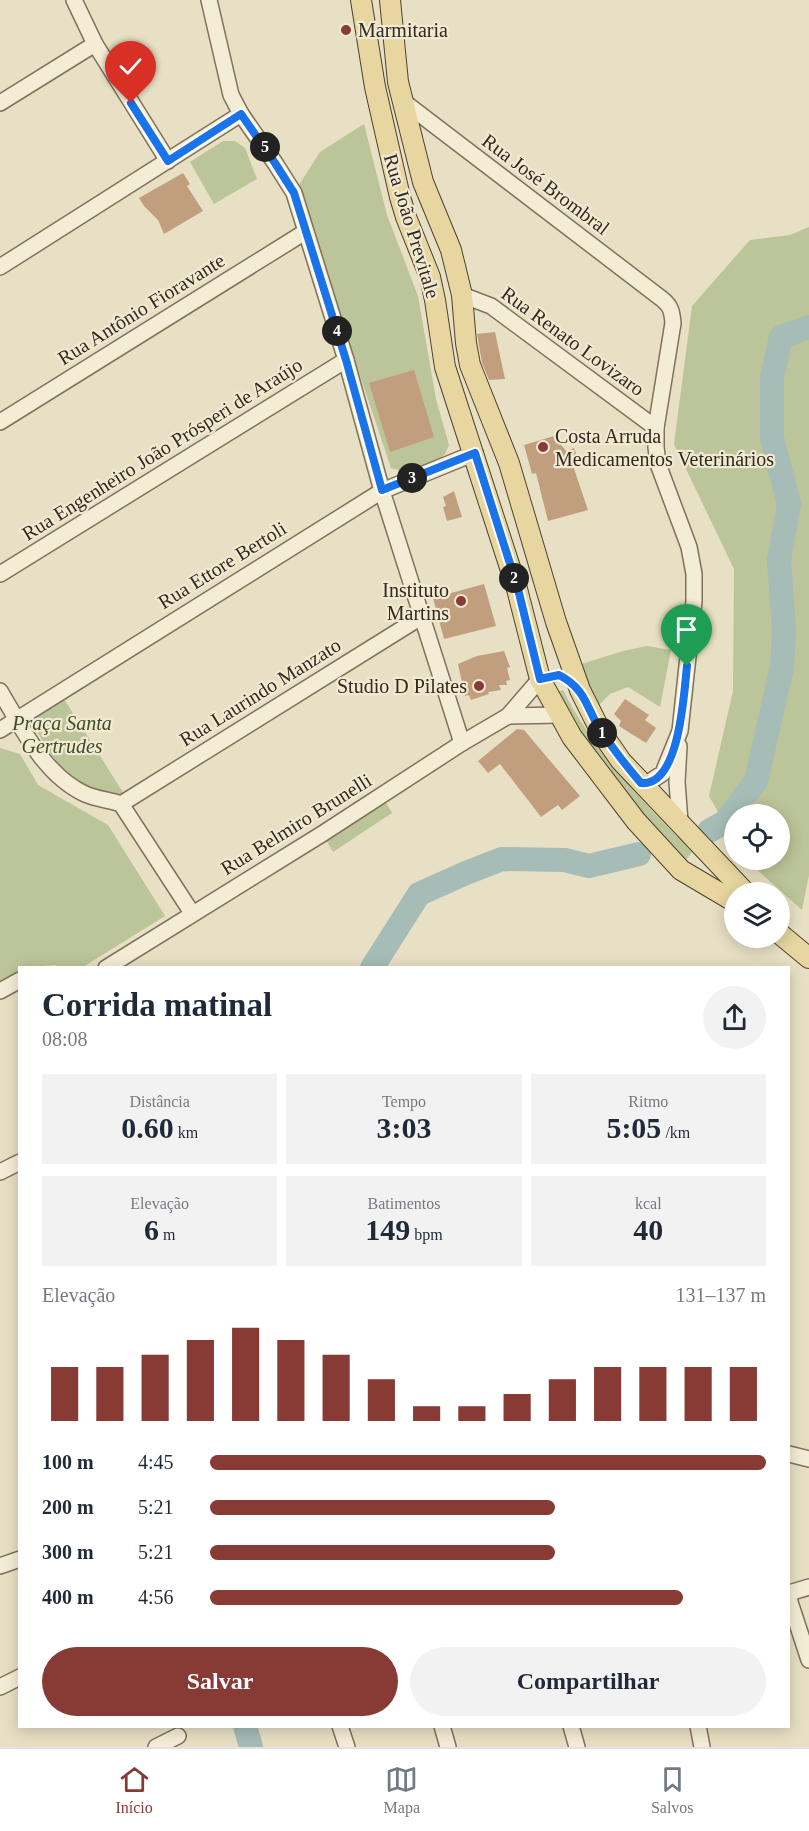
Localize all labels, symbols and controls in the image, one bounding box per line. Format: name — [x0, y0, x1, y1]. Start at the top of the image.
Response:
place label: Marmitaria — [358, 19, 448, 41]
marker: Marmitaria — [339, 23, 353, 37]
pin — [105, 41, 156, 103]
icon: check — [114, 50, 147, 83]
street label: Rua José Brombral — [478, 129, 614, 239]
pin: 5 — [250, 132, 280, 162]
text: 5 — [261, 138, 269, 155]
street label: Rua João Previtale — [380, 151, 444, 301]
street label: Rua Antônio Fioravante — [54, 249, 228, 369]
street label: Rua Renato Lovizaro — [497, 282, 649, 400]
pin: 4 — [322, 316, 352, 346]
text: 4 — [333, 322, 341, 339]
street label: Rua Engenheiro João Prósperi de Araújo — [18, 353, 307, 546]
place label: Costa Arruda Medicamentos Veterinários — [555, 425, 774, 470]
marker: Costa Arruda Medicamentos Veterinários — [536, 440, 550, 454]
pin: 3 — [397, 463, 427, 493]
text: 3 — [408, 469, 416, 486]
street label: Rua Ettore Bertoli — [154, 517, 290, 613]
pin: 2 — [499, 563, 529, 593]
text: 2 — [510, 569, 518, 586]
place label: Instituto Martins — [382, 579, 449, 624]
marker: Instituto Martins — [454, 594, 468, 608]
pin — [661, 604, 712, 666]
icon: arrive — [670, 613, 703, 646]
street label: Rua Laurindo Manzato — [176, 634, 344, 750]
place label: Studio D Pilates — [337, 675, 467, 697]
marker: Studio D Pilates — [472, 679, 486, 693]
park label: Praça Santa Gertrudes — [11, 712, 112, 757]
pin: 1 — [587, 718, 617, 748]
text: 1 — [598, 724, 606, 741]
street label: Rua Belmiro Brunelli — [217, 769, 376, 879]
map controls — [724, 804, 790, 948]
button: locate — [724, 804, 790, 870]
button: layers — [724, 882, 790, 948]
button: share — [703, 986, 766, 1049]
text: Corrida matinal — [42, 987, 272, 1023]
text: 08:08 — [42, 1028, 88, 1050]
text: Distância — [129, 1093, 190, 1110]
text: Tempo — [382, 1093, 426, 1110]
text: Ritmo — [628, 1093, 668, 1110]
text: 0.60 — [121, 1111, 174, 1144]
text: 3:03 — [376, 1111, 431, 1144]
text: 5:05 — [606, 1111, 661, 1144]
text: km — [174, 1124, 198, 1141]
text: /km — [661, 1124, 690, 1141]
text: Elevação — [130, 1195, 189, 1212]
text: Batimentos — [368, 1195, 440, 1212]
text: kcal — [635, 1195, 662, 1212]
text: 6 — [144, 1213, 159, 1246]
text: 149 — [365, 1213, 410, 1246]
text: 40 — [633, 1213, 663, 1246]
text: m — [159, 1226, 175, 1243]
text: bpm — [410, 1226, 443, 1243]
text: Elevação — [42, 1284, 115, 1306]
text: 131–137 m — [675, 1284, 766, 1306]
text: 100 m — [42, 1451, 94, 1473]
text: 4:45 — [138, 1451, 174, 1473]
text: 200 m — [42, 1496, 94, 1518]
text: 5:21 — [138, 1496, 174, 1518]
text: 300 m — [42, 1541, 94, 1563]
text: 5:21 — [138, 1541, 174, 1563]
text: 400 m — [42, 1586, 94, 1608]
text: 4:56 — [138, 1586, 174, 1608]
button: Salvar — [42, 1647, 398, 1716]
button: Compartilhar — [410, 1647, 766, 1716]
tab: Início — [115, 1763, 153, 1817]
tab: Mapa — [384, 1763, 420, 1817]
tab: Salvos — [651, 1763, 694, 1817]

